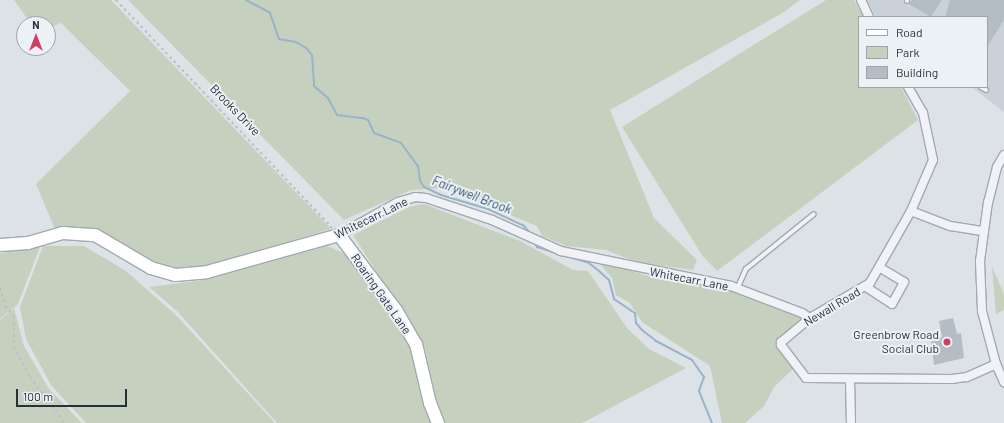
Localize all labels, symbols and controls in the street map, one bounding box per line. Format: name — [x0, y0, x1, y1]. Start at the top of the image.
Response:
north arrow — [16, 16, 56, 56]
legend — [858, 16, 988, 88]
text: N — [32, 18, 40, 31]
text: Road — [896, 25, 923, 39]
text: Park — [896, 45, 920, 59]
text: Building — [896, 65, 938, 79]
street label: Brooks Drive — [207, 81, 263, 139]
water label: Fairywell Brook — [430, 173, 514, 217]
street label: Whitecarr Lane — [332, 194, 410, 242]
street label: Roaring Gate Lane — [348, 251, 414, 337]
street label: Whitecarr Lane — [648, 264, 730, 294]
street label: Newall Road — [801, 284, 863, 330]
place label: Greenbrow Road Social Club — [853, 328, 939, 356]
marker: Greenbrow Road Social Club — [942, 337, 952, 347]
scale bar — [18, 381, 129, 407]
text: 100 m — [23, 389, 53, 403]

